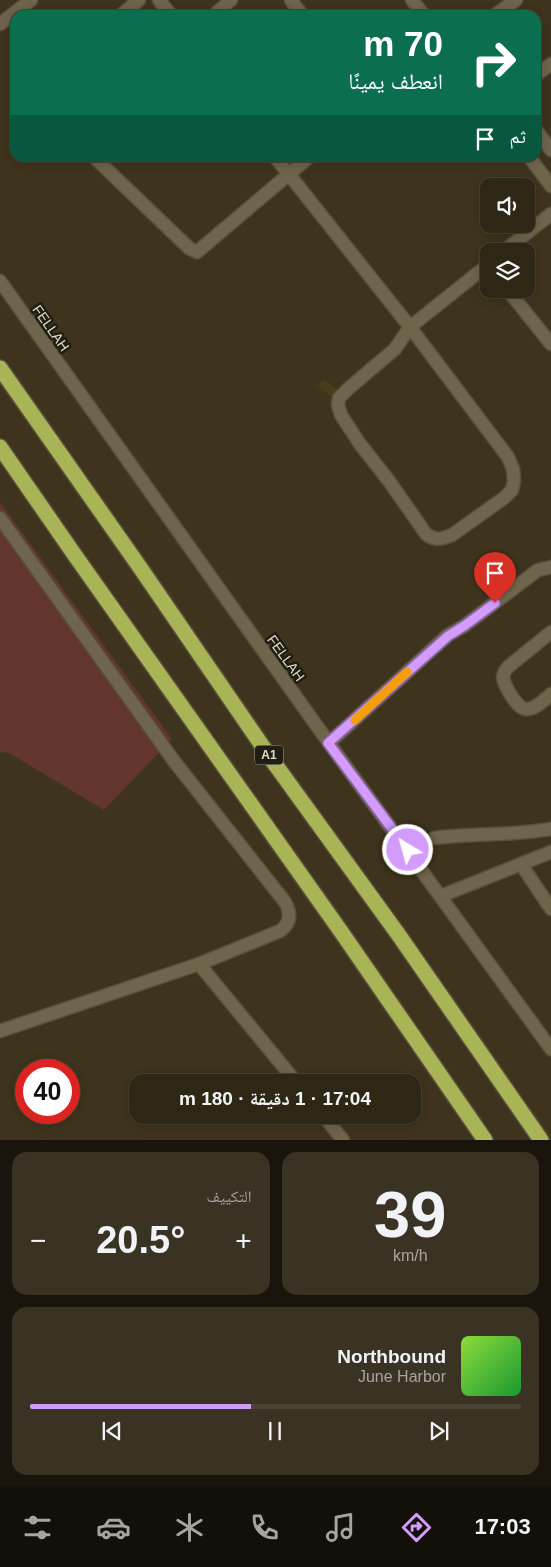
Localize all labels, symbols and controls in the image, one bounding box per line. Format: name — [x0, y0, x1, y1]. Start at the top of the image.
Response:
text: 70 m — [363, 24, 443, 63]
icon: right — [461, 30, 526, 95]
text: انعطف يمينًا — [348, 69, 443, 94]
icon: arrive — [471, 125, 499, 153]
text: ثم — [509, 126, 526, 147]
map controls — [480, 178, 535, 298]
button: sound — [480, 178, 535, 233]
button: layers — [480, 243, 535, 298]
street label: FELLAH — [29, 302, 73, 354]
pin — [474, 552, 516, 603]
icon: arrive — [481, 559, 509, 587]
street label: FELLAH — [264, 632, 308, 684]
road number: A1 — [255, 746, 283, 764]
position arrow — [381, 823, 433, 875]
speed limit sign: 40 — [15, 1059, 80, 1124]
text: 17:04 · 1 دقيقة · 180 m — [179, 1088, 371, 1109]
text: 39 — [374, 1178, 446, 1251]
text: التكييف — [207, 1188, 252, 1205]
text: 20.5° — [96, 1219, 185, 1261]
text: − — [30, 1225, 46, 1256]
text: + — [235, 1225, 252, 1256]
text: km/h — [393, 1247, 428, 1264]
text: Northbound — [337, 1346, 446, 1367]
text: June Harbor — [358, 1368, 446, 1385]
icon: previous — [98, 1417, 126, 1445]
icon: pause — [261, 1417, 289, 1445]
icon: next — [425, 1417, 453, 1445]
icon: filters — [20, 1510, 55, 1545]
icon: car — [96, 1510, 131, 1545]
icon: climate — [172, 1510, 207, 1545]
icon: phone — [247, 1510, 282, 1545]
icon: music — [323, 1510, 358, 1545]
icon: directions — [399, 1510, 434, 1545]
text: 17:03 — [474, 1514, 531, 1539]

